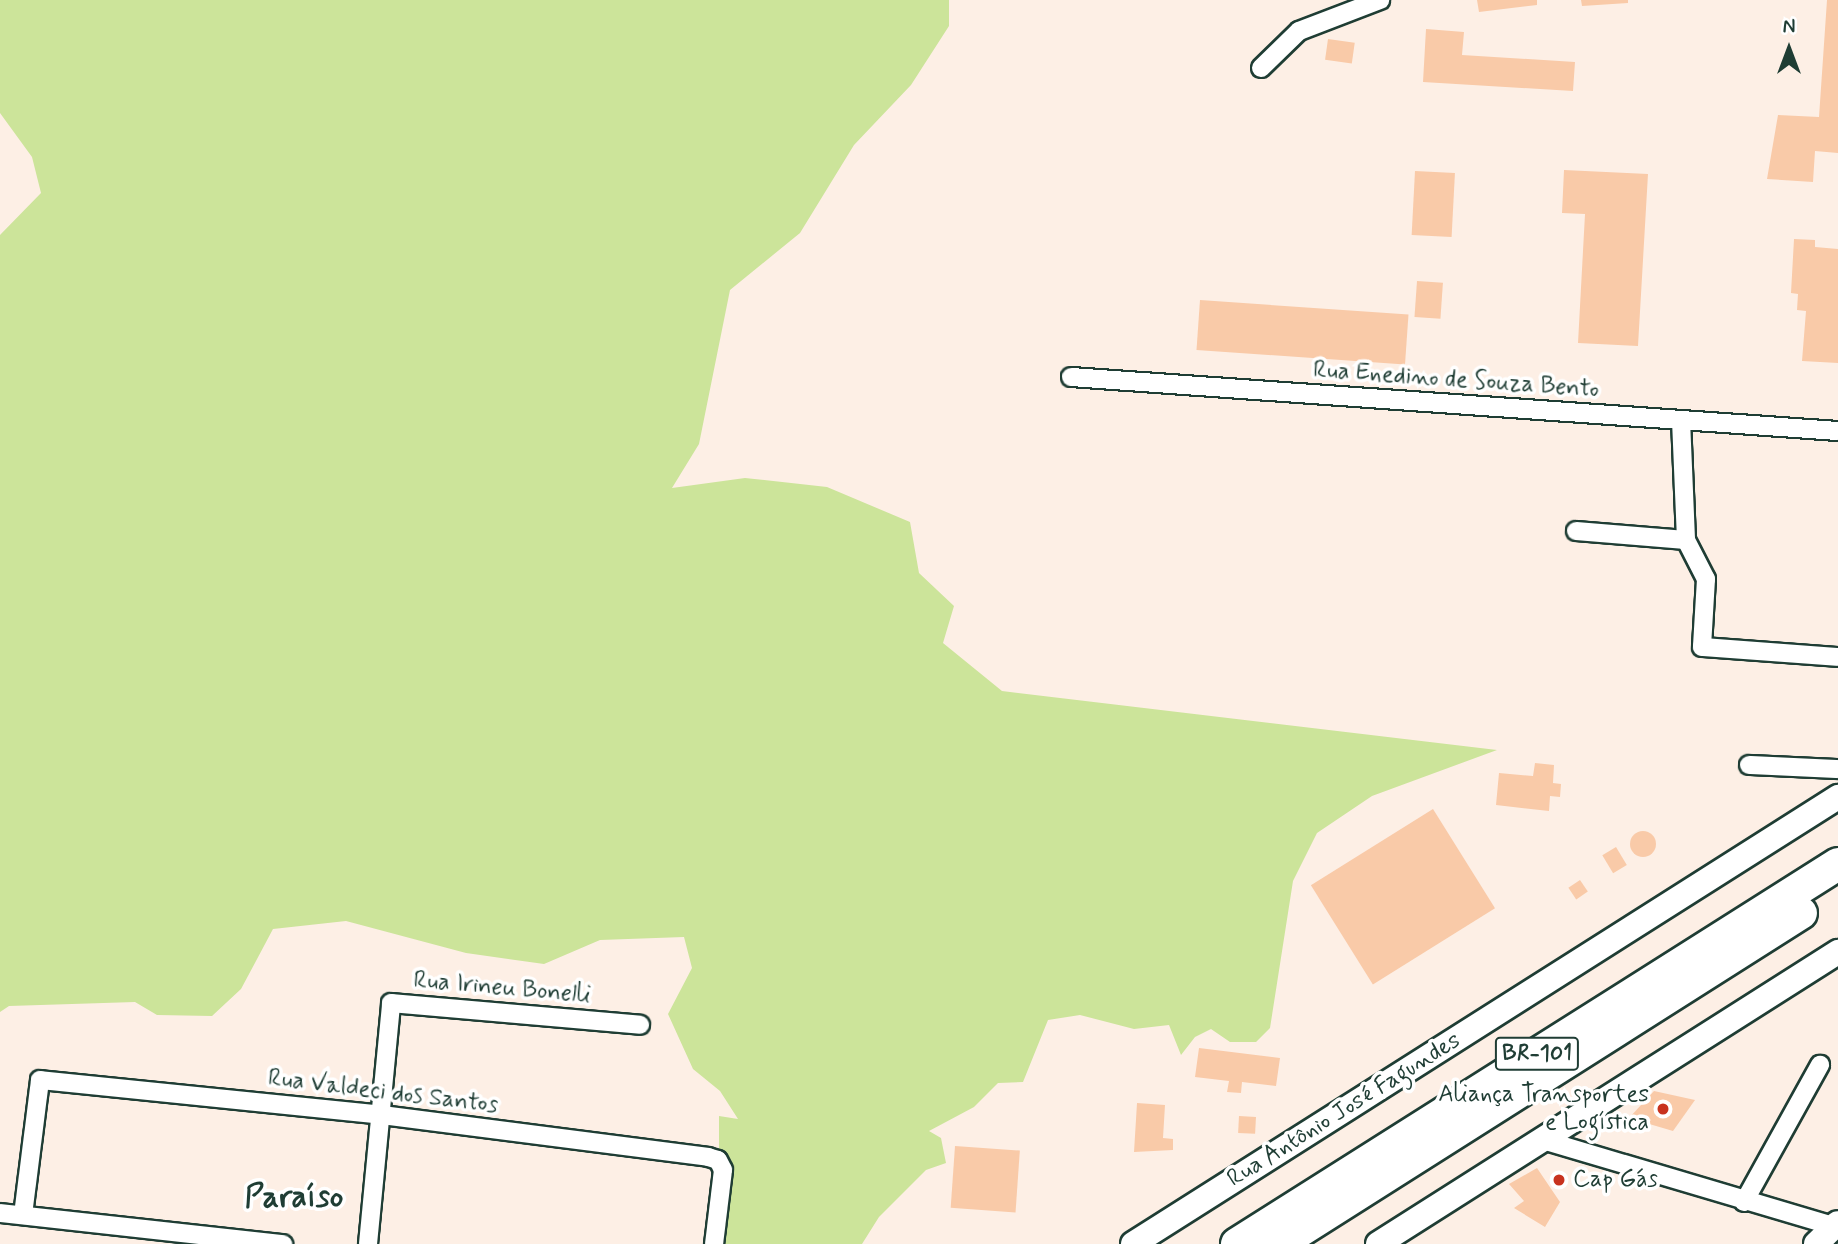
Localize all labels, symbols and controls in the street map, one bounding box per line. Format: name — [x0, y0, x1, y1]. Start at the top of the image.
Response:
north arrow — [1754, 14, 1824, 84]
text: N — [1783, 15, 1795, 40]
street label: Rua Enedino de Souza Bento — [1312, 356, 1600, 404]
street label: Rua Irineu Bonelli — [410, 966, 594, 1010]
street label: Rua Antônio José Fagundes — [1222, 1026, 1466, 1194]
road number: BR-101 — [1493, 1035, 1581, 1074]
street label: Rua Valdeci dos Santos — [268, 1064, 498, 1120]
place label: Aliança Transportes e Logística — [1437, 1081, 1649, 1137]
marker: Aliança Transportes e Logística — [1655, 1101, 1671, 1117]
place label: Cap Gás — [1573, 1166, 1657, 1194]
marker: Cap Gás — [1551, 1172, 1567, 1188]
district label: Paraíso — [244, 1178, 344, 1216]

